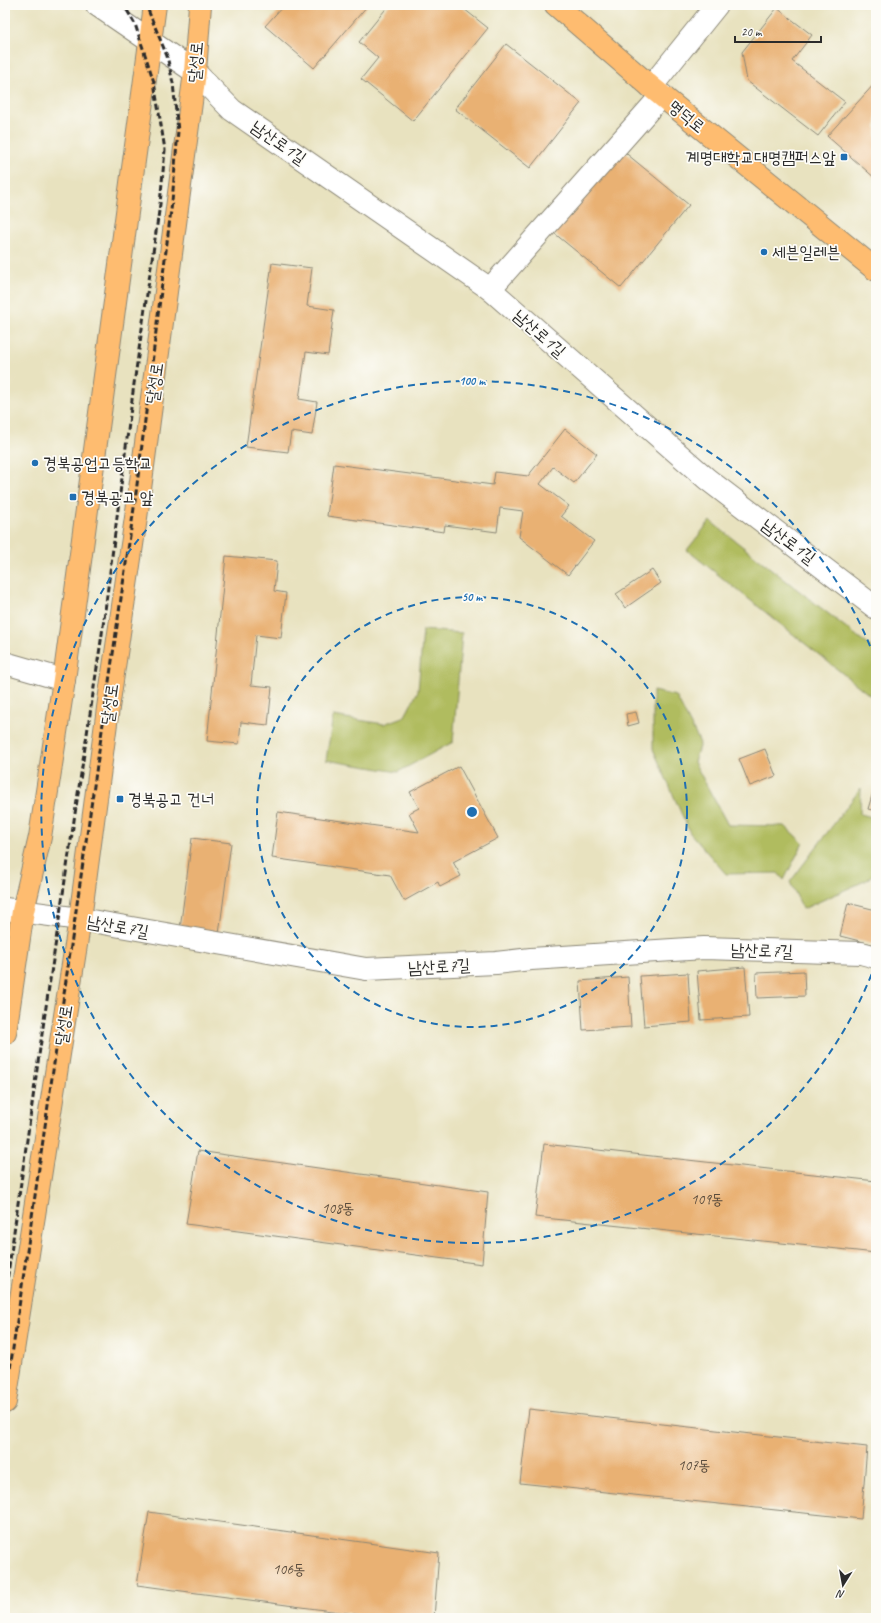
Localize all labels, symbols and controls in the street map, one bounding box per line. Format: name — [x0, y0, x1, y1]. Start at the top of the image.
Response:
scale bar — [735, 18, 821, 44]
text: 20 m — [741, 24, 763, 40]
street label: 달성로 — [183, 41, 208, 83]
street label: 명덕로 — [664, 95, 709, 137]
street label: 남산로1길 — [247, 116, 311, 169]
place label: 계명대학교대명캠퍼스앞 — [686, 147, 836, 168]
marker: 계명대학교대명캠퍼스앞 — [839, 152, 849, 162]
place label: 세븐일레븐 — [772, 242, 840, 263]
marker: 세븐일레븐 — [759, 247, 769, 257]
street label: 남산로1길 — [509, 305, 570, 362]
street label: 달성로 — [141, 361, 168, 405]
text: 100 m — [459, 373, 486, 389]
place label: 경북공업고등학교 — [43, 453, 152, 474]
marker: 경북공업고등학교 — [30, 458, 40, 468]
place label: 경북공고 앞 — [81, 487, 154, 508]
marker: 경북공고 앞 — [68, 492, 78, 502]
street label: 남산로1길 — [757, 514, 820, 569]
text: 50 m — [462, 589, 483, 605]
street label: 달성로 — [96, 682, 123, 726]
place label: 경북공고 건너 — [128, 789, 214, 810]
marker: 경북공고 건너 — [115, 794, 125, 804]
centre of rings — [465, 805, 479, 819]
street label: 남산로7길 — [85, 911, 151, 942]
street label: 남산로7길 — [730, 939, 794, 962]
street label: 남산로7길 — [407, 954, 471, 979]
street label: 달성로 — [50, 1003, 77, 1047]
house number: 109동 — [691, 1190, 723, 1209]
house number: 108동 — [322, 1199, 354, 1218]
house number: 107동 — [678, 1456, 710, 1475]
house number: 106동 — [273, 1560, 305, 1579]
north arrow — [823, 1565, 863, 1605]
text: N — [834, 1587, 846, 1602]

